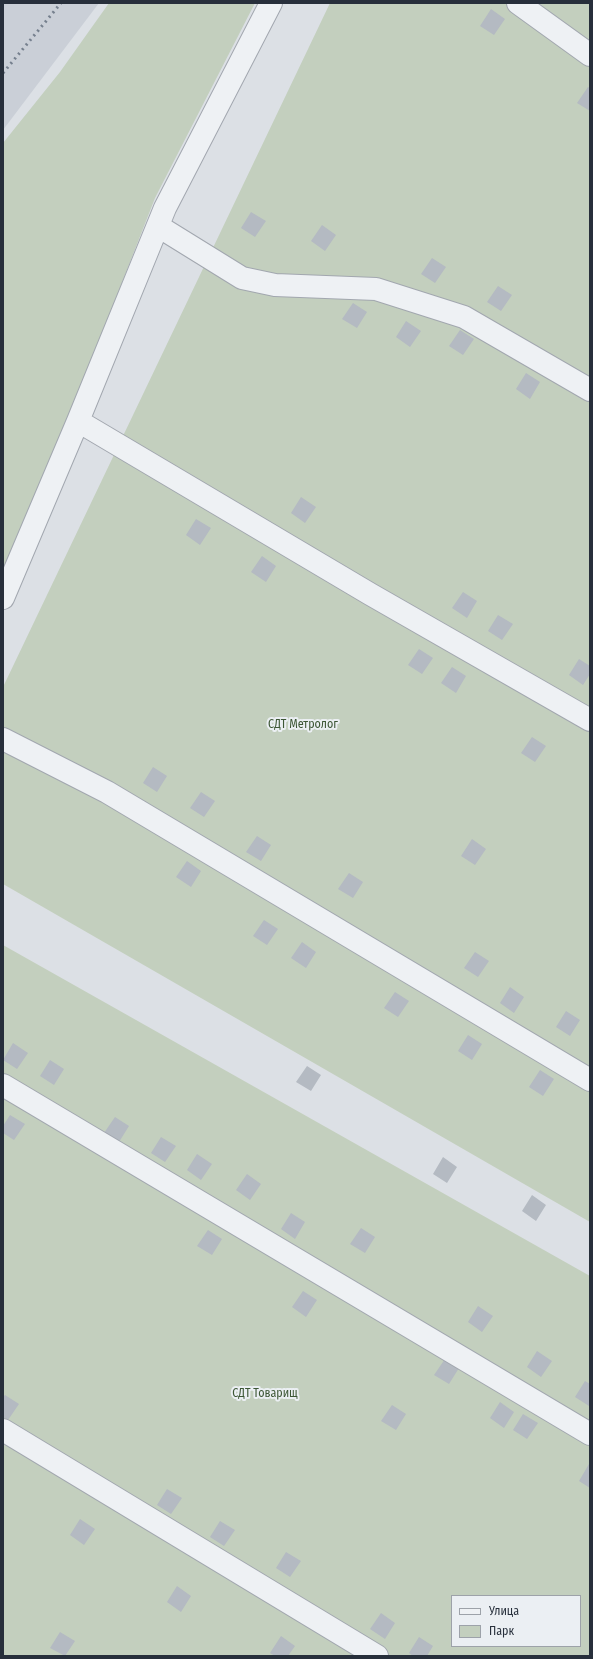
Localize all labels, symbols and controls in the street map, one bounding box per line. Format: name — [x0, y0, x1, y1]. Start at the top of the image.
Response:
park label: СДТ Метролог — [268, 718, 338, 732]
park label: СДТ Товарищ — [232, 1387, 298, 1401]
legend — [451, 1595, 581, 1647]
text: Улица — [489, 1604, 519, 1618]
text: Парк — [489, 1624, 514, 1638]

